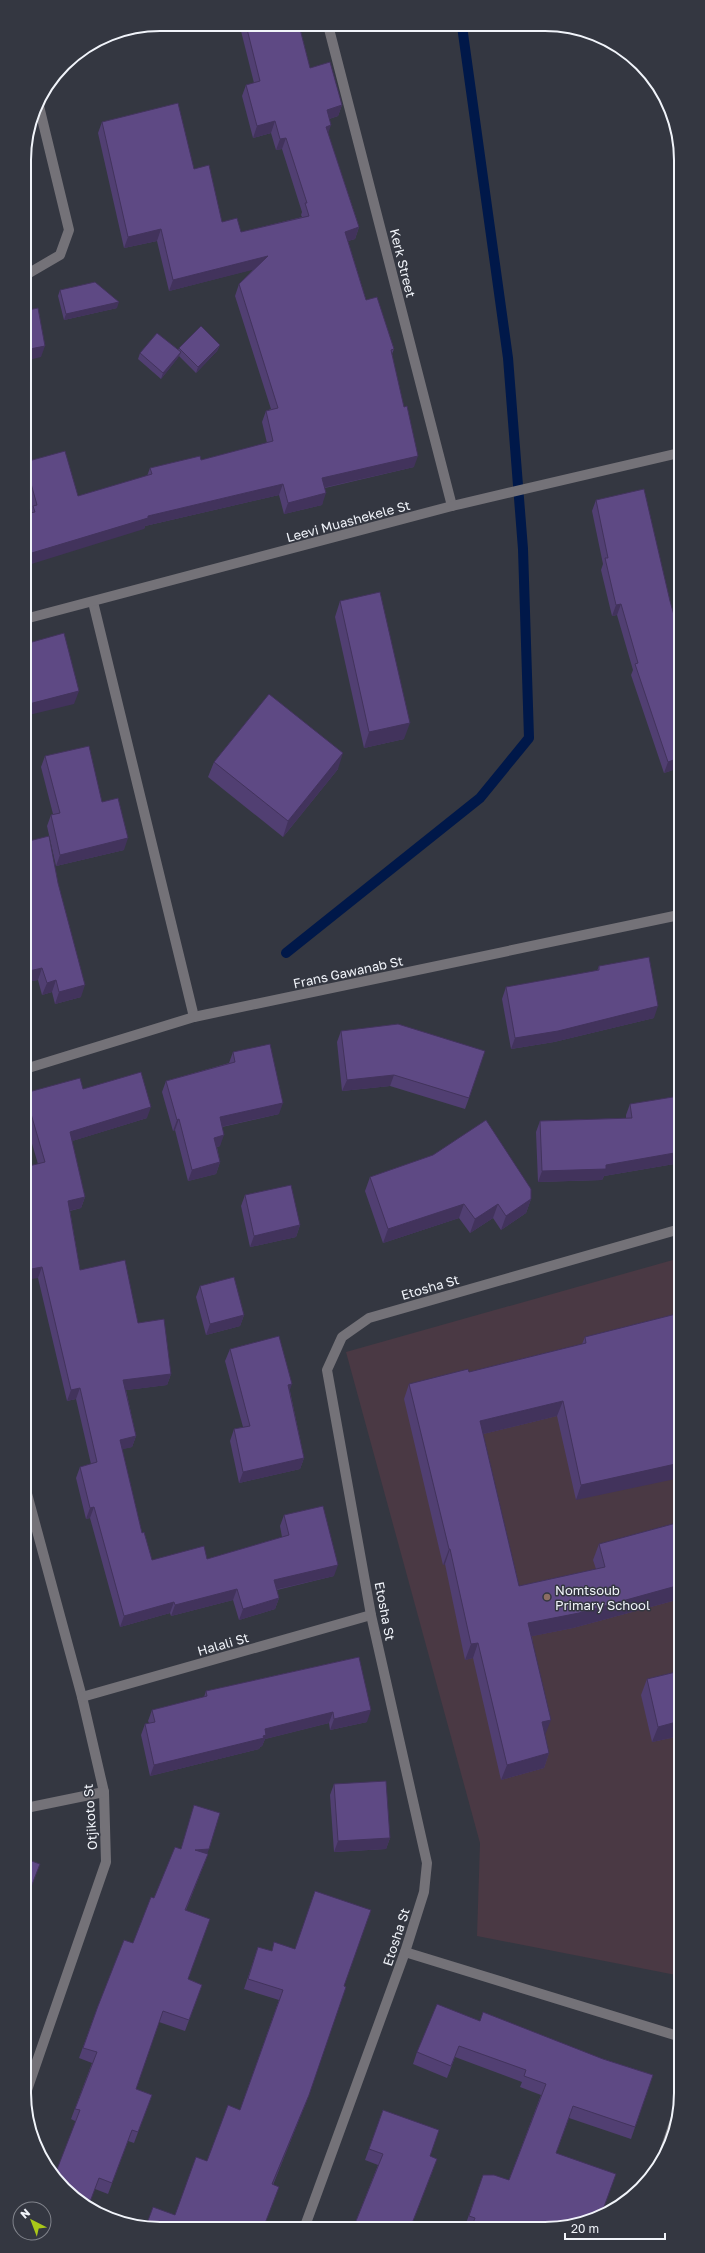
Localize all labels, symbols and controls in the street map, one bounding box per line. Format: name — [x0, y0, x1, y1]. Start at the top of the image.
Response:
street label: Kerk Street — [387, 227, 419, 299]
street label: Leevi Muashekele St — [284, 497, 412, 545]
street label: Frans Gawanab St — [292, 953, 404, 991]
street label: Etosha St — [399, 1271, 461, 1303]
street label: Etosha St — [371, 1580, 399, 1642]
place label: Nomtsoub Primary School — [555, 1582, 650, 1613]
marker: Nomtsoub Primary School — [542, 1592, 552, 1602]
street label: Halali St — [195, 1629, 251, 1659]
street label: Otjikoto St — [80, 1783, 100, 1851]
street label: Etosha St — [379, 1906, 413, 1968]
north arrow — [12, 2201, 52, 2241]
text: N — [18, 2206, 32, 2221]
scale bar — [565, 2215, 665, 2241]
text: 20 m — [571, 2221, 599, 2236]

